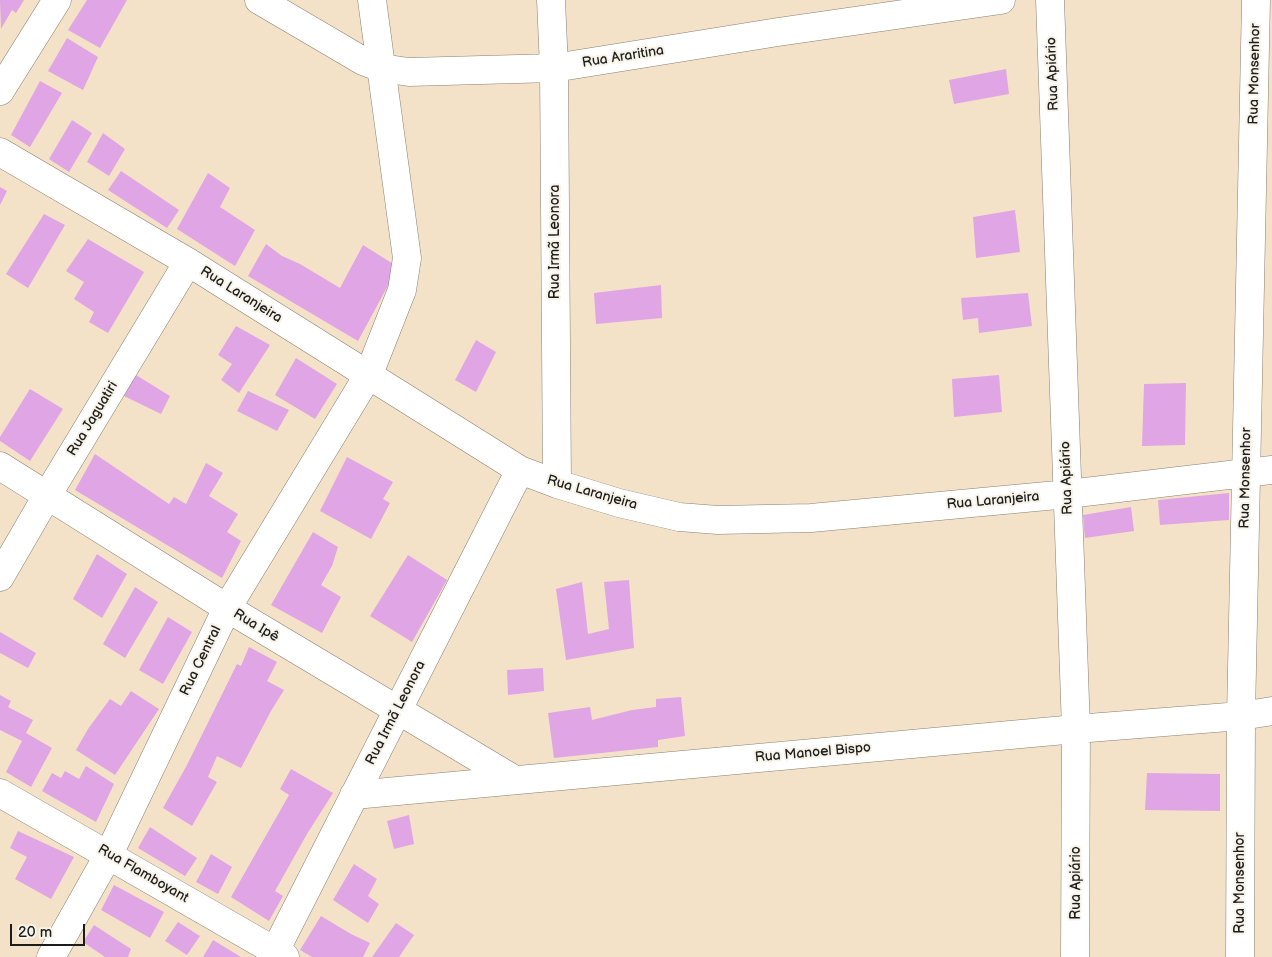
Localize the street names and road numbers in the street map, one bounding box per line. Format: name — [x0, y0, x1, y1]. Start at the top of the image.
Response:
street label: Rua Monsenhor — [1246, 23, 1264, 125]
street label: Rua Apiário — [1043, 37, 1063, 111]
street label: Rua Araritina — [581, 42, 665, 72]
street label: Rua Irmã Leonora — [547, 185, 563, 299]
street label: Rua Laranjeira — [197, 263, 285, 327]
street label: Rua Jaguatiri — [64, 379, 122, 459]
street label: Rua Monsenhor — [1237, 427, 1255, 529]
street label: Rua Apiário — [1057, 441, 1077, 515]
street label: Rua Laranjeira — [545, 472, 639, 514]
street label: Rua Laranjeira — [946, 489, 1040, 513]
street label: Rua Ipê — [230, 606, 282, 646]
street label: Rua Central — [177, 623, 225, 699]
street label: Rua Irmã Leonora — [362, 658, 430, 768]
street label: Rua Manoel Bispo — [754, 740, 872, 766]
street label: Rua Monsenhor — [1232, 832, 1248, 934]
street label: Rua Flamboyant — [95, 841, 191, 907]
street label: Rua Apiário — [1068, 846, 1084, 920]

